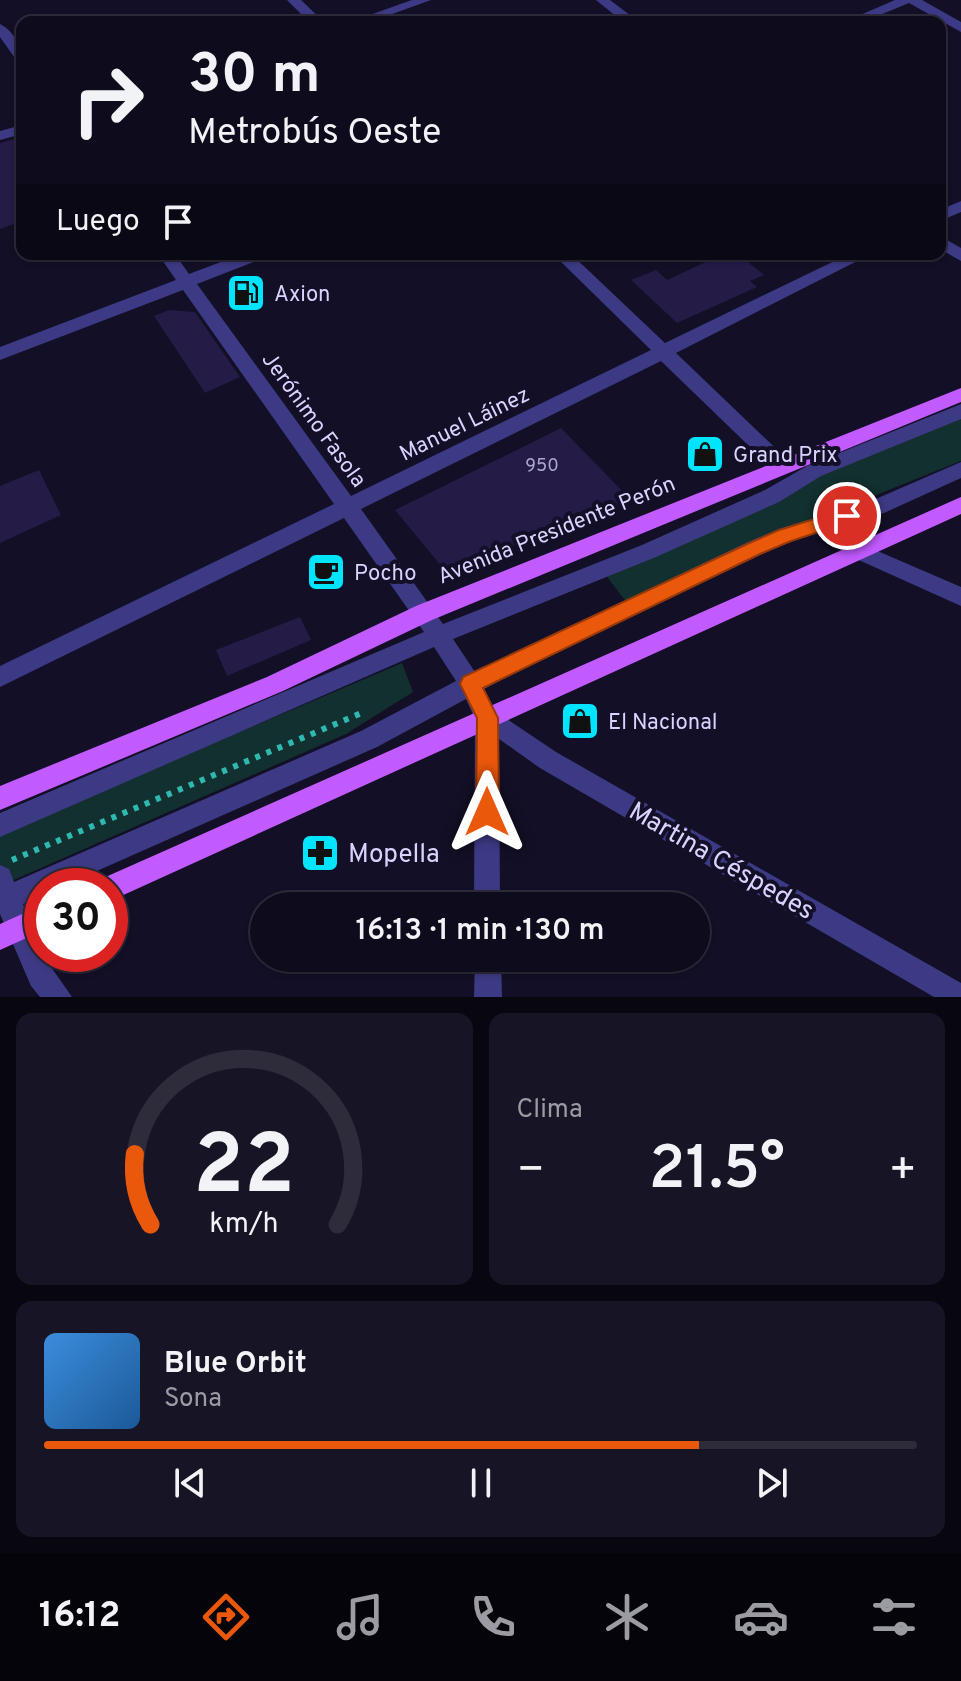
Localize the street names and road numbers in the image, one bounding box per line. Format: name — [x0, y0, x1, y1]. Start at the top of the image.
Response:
street label: Jerónimo Fasola — [255, 348, 371, 493]
street label: Manuel Láinez — [396, 382, 534, 468]
street label: Avenida Presidente Perón — [434, 471, 680, 591]
street label: Martina Céspedes — [622, 796, 819, 929]

